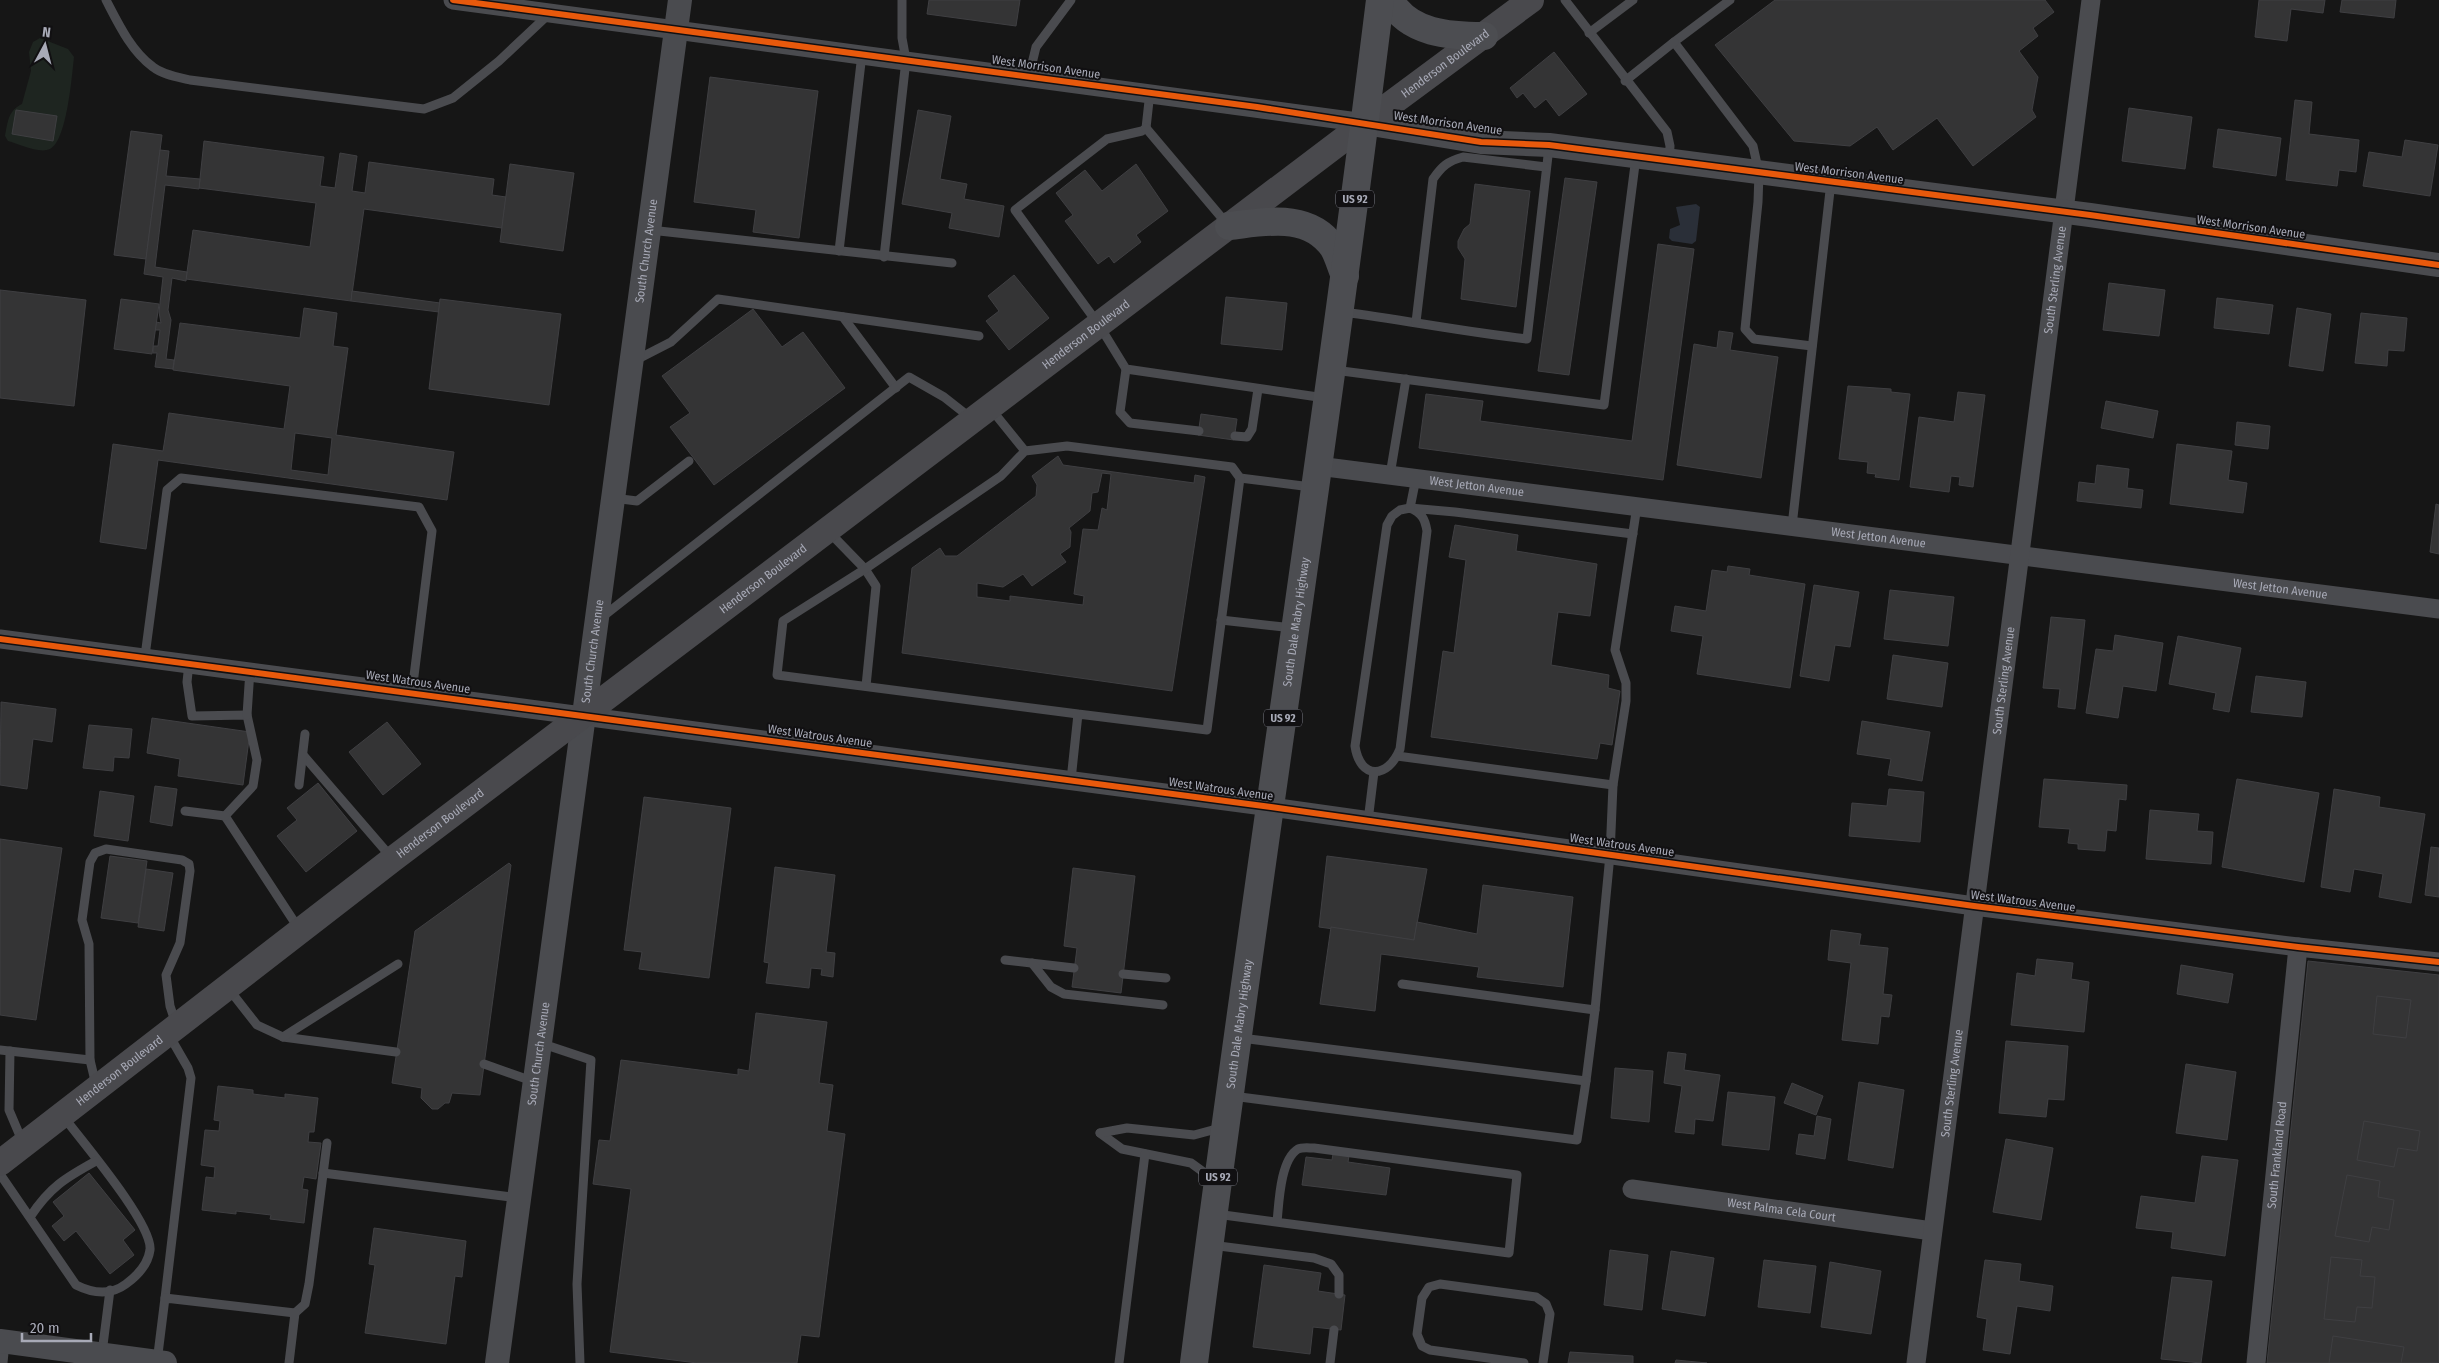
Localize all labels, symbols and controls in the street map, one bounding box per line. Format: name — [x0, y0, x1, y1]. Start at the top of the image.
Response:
north arrow — [20, 20, 70, 70]
text: N — [41, 24, 52, 42]
street label: Henderson Boulevard — [1399, 26, 1492, 101]
street label: West Morrison Avenue — [991, 52, 1101, 82]
street label: West Morrison Avenue — [1393, 108, 1503, 138]
street label: West Morrison Avenue — [1794, 159, 1904, 187]
road number: US 92 — [1336, 190, 1374, 208]
street label: South Church Avenue — [632, 198, 660, 304]
street label: West Morrison Avenue — [2196, 212, 2306, 242]
street label: South Sterling Avenue — [2041, 225, 2069, 335]
street label: Henderson Boulevard — [1039, 297, 1132, 372]
street label: West Jetton Avenue — [1429, 473, 1525, 499]
street label: West Jetton Avenue — [1830, 525, 1927, 550]
street label: Henderson Boulevard — [717, 541, 810, 616]
street label: South Dale Mabry Highway — [1280, 556, 1312, 688]
street label: West Jetton Avenue — [2232, 576, 2328, 602]
street label: South Church Avenue — [579, 599, 606, 704]
street label: South Sterling Avenue — [1990, 626, 2017, 735]
street label: West Watrous Avenue — [365, 668, 471, 696]
road number: US 92 — [1264, 710, 1302, 726]
street label: West Watrous Avenue — [767, 722, 873, 750]
street label: West Watrous Avenue — [1168, 775, 1274, 803]
street label: Henderson Boulevard — [394, 786, 487, 861]
street label: West Watrous Avenue — [1569, 831, 1675, 859]
street label: West Watrous Avenue — [1970, 888, 2076, 914]
street label: South Dale Mabry Highway — [1224, 958, 1255, 1090]
street label: South Church Avenue — [525, 1001, 552, 1106]
street label: South Sterling Avenue — [1938, 1028, 1966, 1138]
street label: Henderson Boulevard — [73, 1033, 166, 1109]
street label: South Frankland Road — [2265, 1101, 2289, 1209]
road number: US 92 — [1199, 1168, 1237, 1186]
street label: West Palma Cela Court — [1726, 1195, 1837, 1224]
scale bar — [22, 1310, 91, 1342]
text: 20 m — [30, 1319, 60, 1337]

